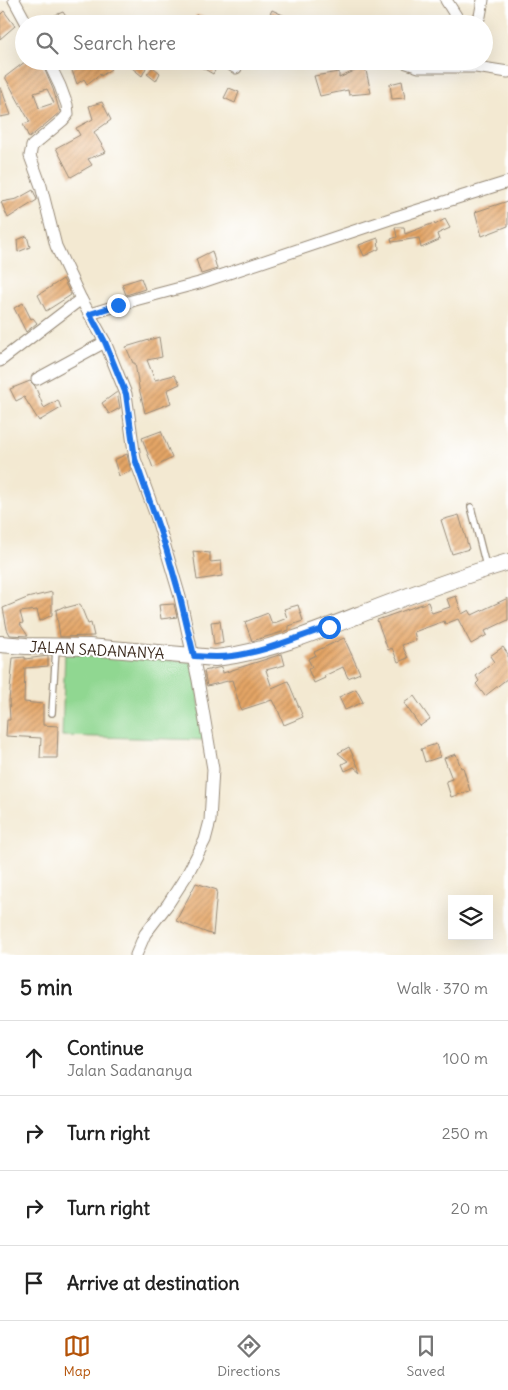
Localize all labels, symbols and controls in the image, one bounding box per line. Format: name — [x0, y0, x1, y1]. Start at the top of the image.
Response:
search box — [15, 15, 493, 70]
icon: search — [33, 29, 61, 57]
text: Search here — [73, 31, 176, 55]
route end — [107, 294, 130, 317]
route start — [318, 616, 341, 639]
street label: JALAN SADANANYA — [29, 637, 165, 663]
map controls — [448, 895, 493, 940]
button: layers — [448, 895, 493, 940]
text: 5 min — [20, 974, 72, 1001]
text: Walk · 370 m — [397, 978, 488, 998]
text: Continue — [67, 1036, 144, 1060]
icon: ahead — [20, 1044, 48, 1072]
text: 100 m — [443, 1048, 488, 1068]
text: Jalan Sadananya — [67, 1060, 192, 1080]
icon: right — [20, 1119, 48, 1147]
text: Turn right — [67, 1121, 150, 1145]
text: 250 m — [442, 1123, 488, 1143]
icon: right — [20, 1194, 48, 1222]
text: Turn right — [67, 1196, 150, 1220]
text: 20 m — [451, 1198, 488, 1218]
icon: arrive — [20, 1269, 48, 1297]
text: Arrive at destination — [67, 1271, 240, 1295]
tab: Map — [63, 1332, 91, 1380]
tab: Directions — [217, 1332, 280, 1380]
tab: Saved — [407, 1332, 445, 1380]

